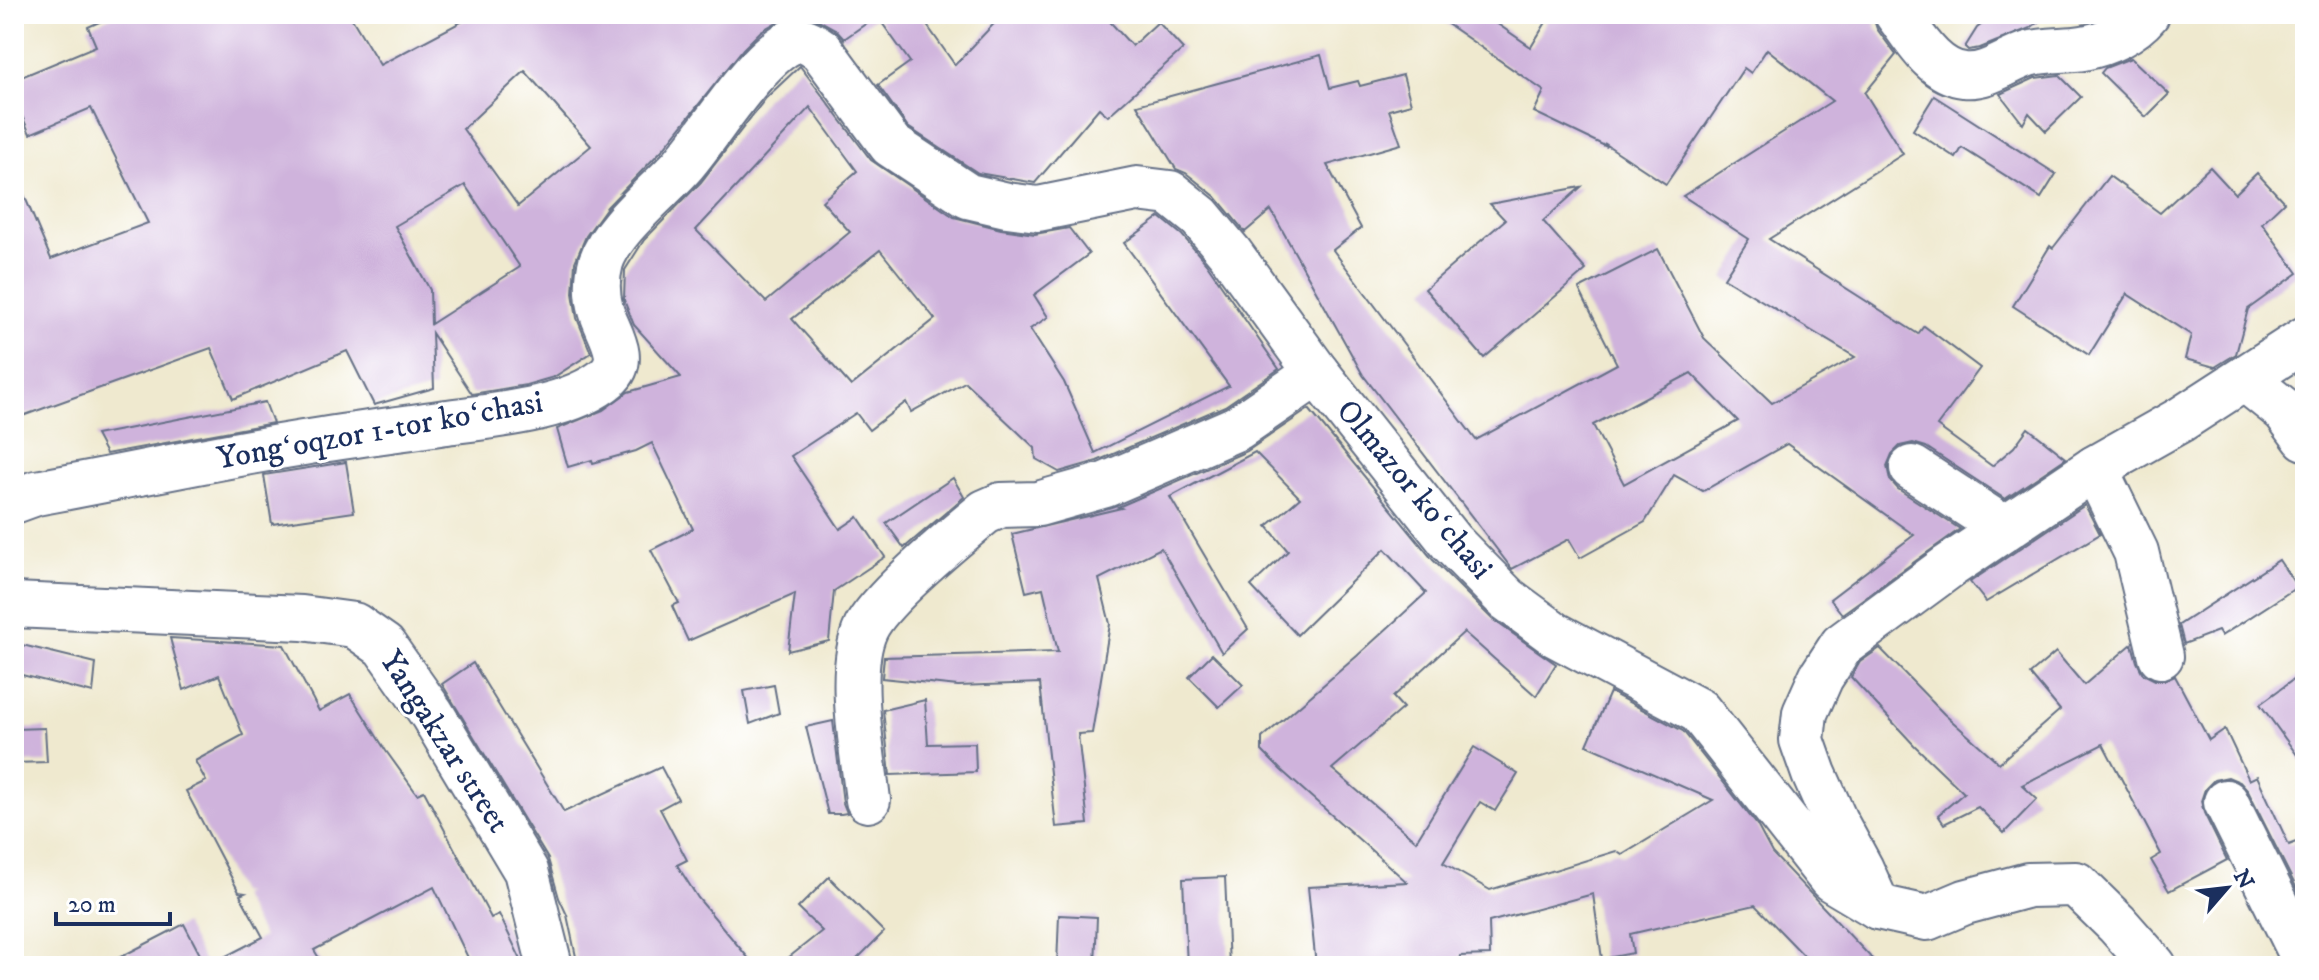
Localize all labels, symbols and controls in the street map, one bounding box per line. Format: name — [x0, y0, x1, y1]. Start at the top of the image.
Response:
street label: Yongʻoqzor 1-tor koʻchasi — [214, 383, 546, 479]
street label: Olmazor koʻchasi — [1327, 392, 1501, 588]
street label: Yangakzar street — [370, 643, 518, 841]
north arrow — [2187, 848, 2267, 928]
text: N — [2227, 865, 2259, 894]
scale bar — [56, 876, 170, 926]
text: 20 m — [68, 890, 116, 920]

